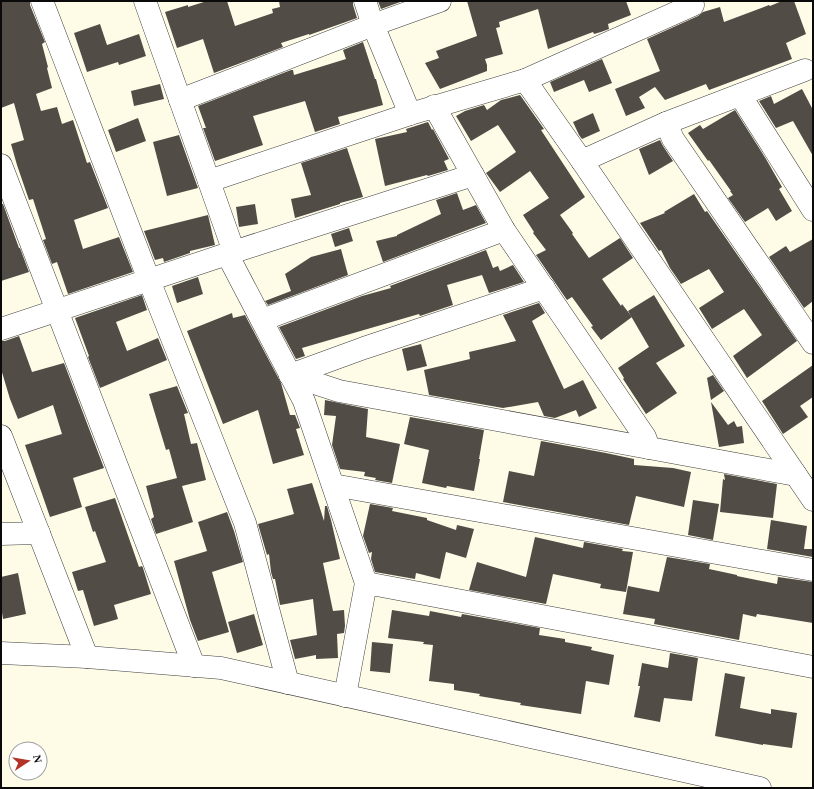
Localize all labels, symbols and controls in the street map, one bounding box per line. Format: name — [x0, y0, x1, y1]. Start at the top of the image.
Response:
north arrow — [8, 741, 48, 781]
text: N — [31, 754, 44, 764]

